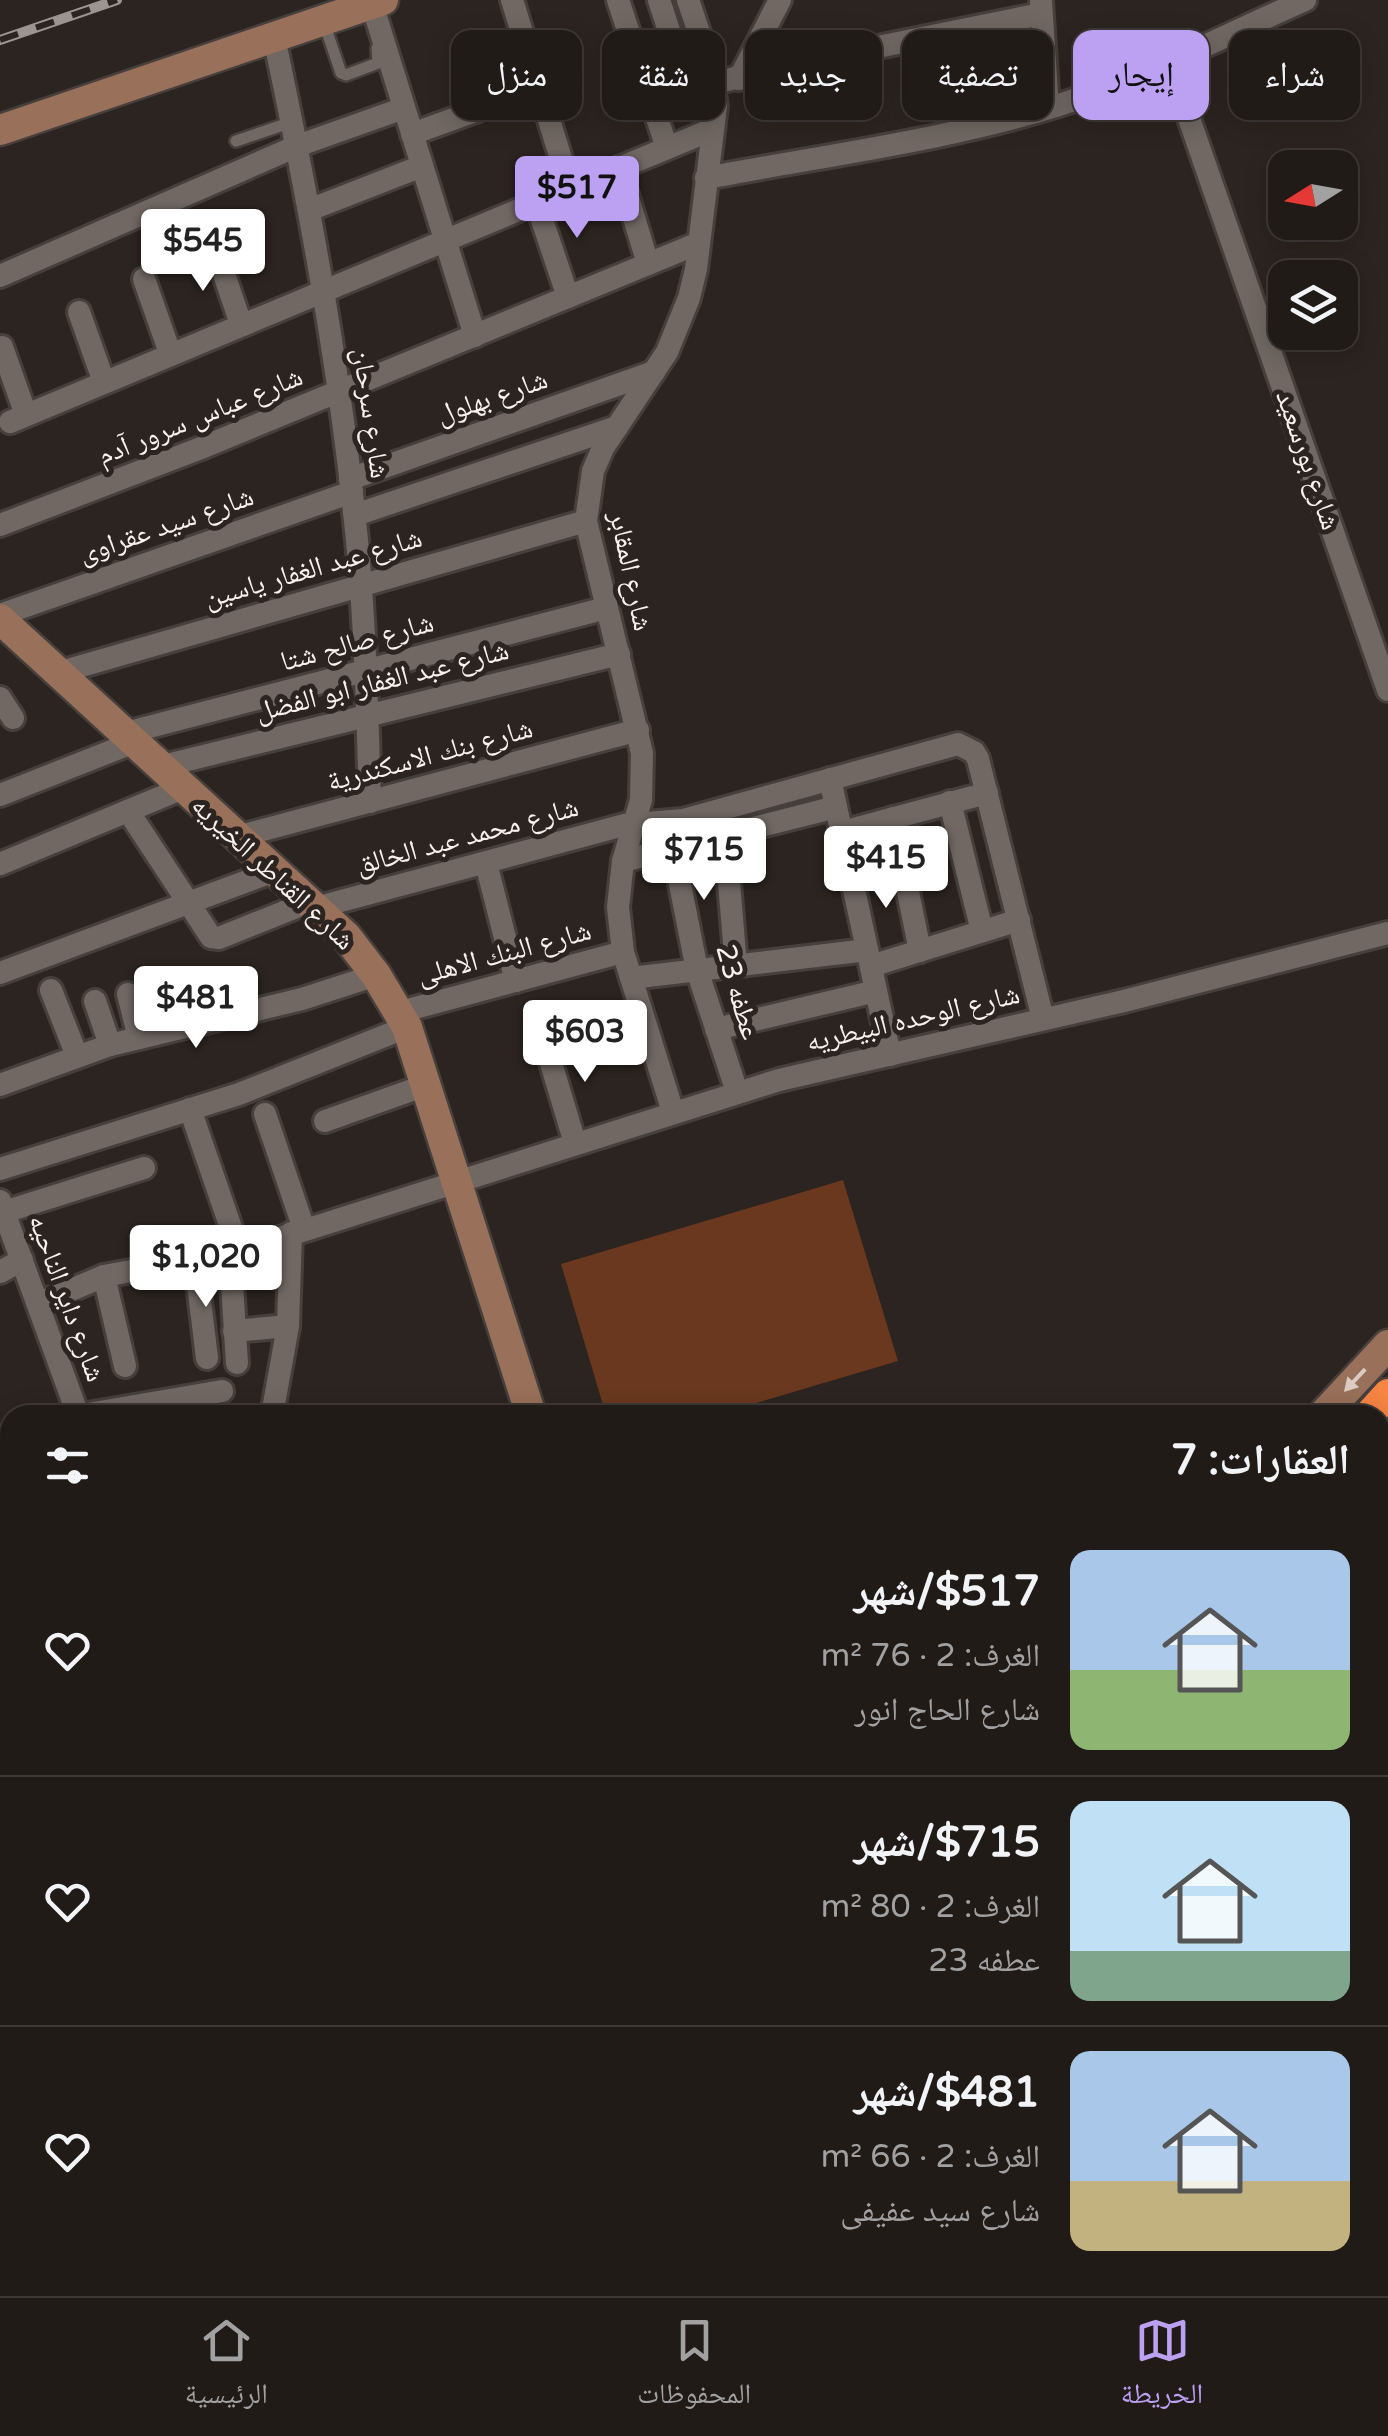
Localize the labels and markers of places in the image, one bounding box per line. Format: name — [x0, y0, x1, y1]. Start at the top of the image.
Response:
pin: $517 — [518, 156, 636, 241]
pin: $545 — [144, 209, 262, 294]
pin: $715 — [645, 818, 763, 903]
pin: $415 — [827, 826, 945, 911]
pin: $481 — [137, 966, 255, 1051]
pin: $603 — [526, 1000, 644, 1085]
pin: $1,020 — [125, 1225, 287, 1310]

